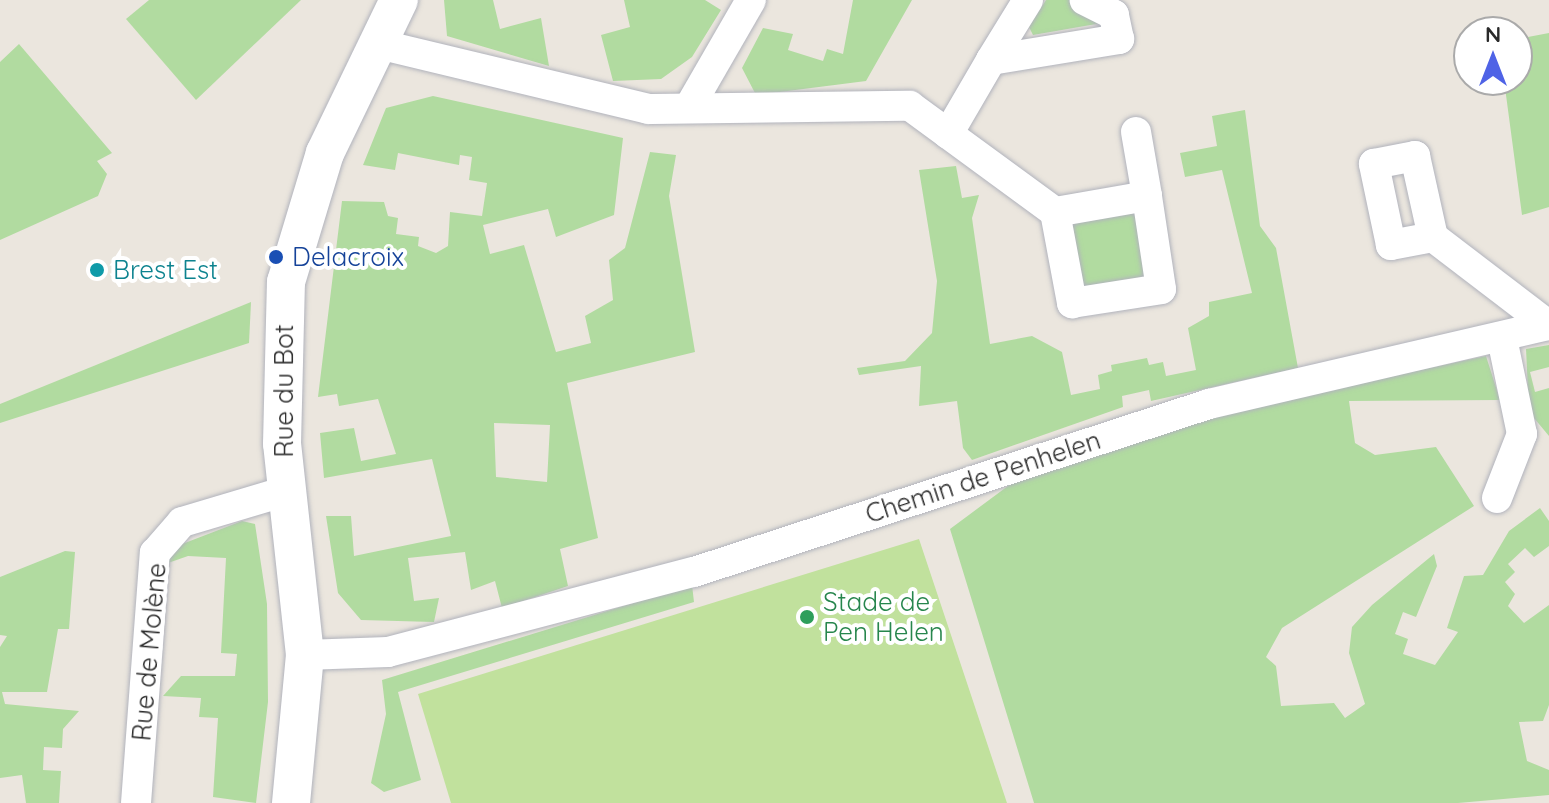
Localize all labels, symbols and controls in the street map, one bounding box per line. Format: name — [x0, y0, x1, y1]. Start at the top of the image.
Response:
north arrow — [1453, 16, 1533, 96]
text: N — [1485, 20, 1501, 48]
place label: Delacroix — [292, 241, 404, 273]
marker: Delacroix — [267, 248, 285, 266]
place label: Brest Est — [113, 254, 218, 286]
marker: Brest Est — [88, 261, 106, 279]
street label: Rue du Bot — [268, 324, 300, 458]
street label: Chemin de Penhelen — [862, 424, 1104, 530]
street label: Rue de Molène — [126, 562, 172, 742]
place label: Stade de Pen Helen — [823, 586, 944, 648]
marker: Stade de Pen Helen — [798, 608, 816, 626]

